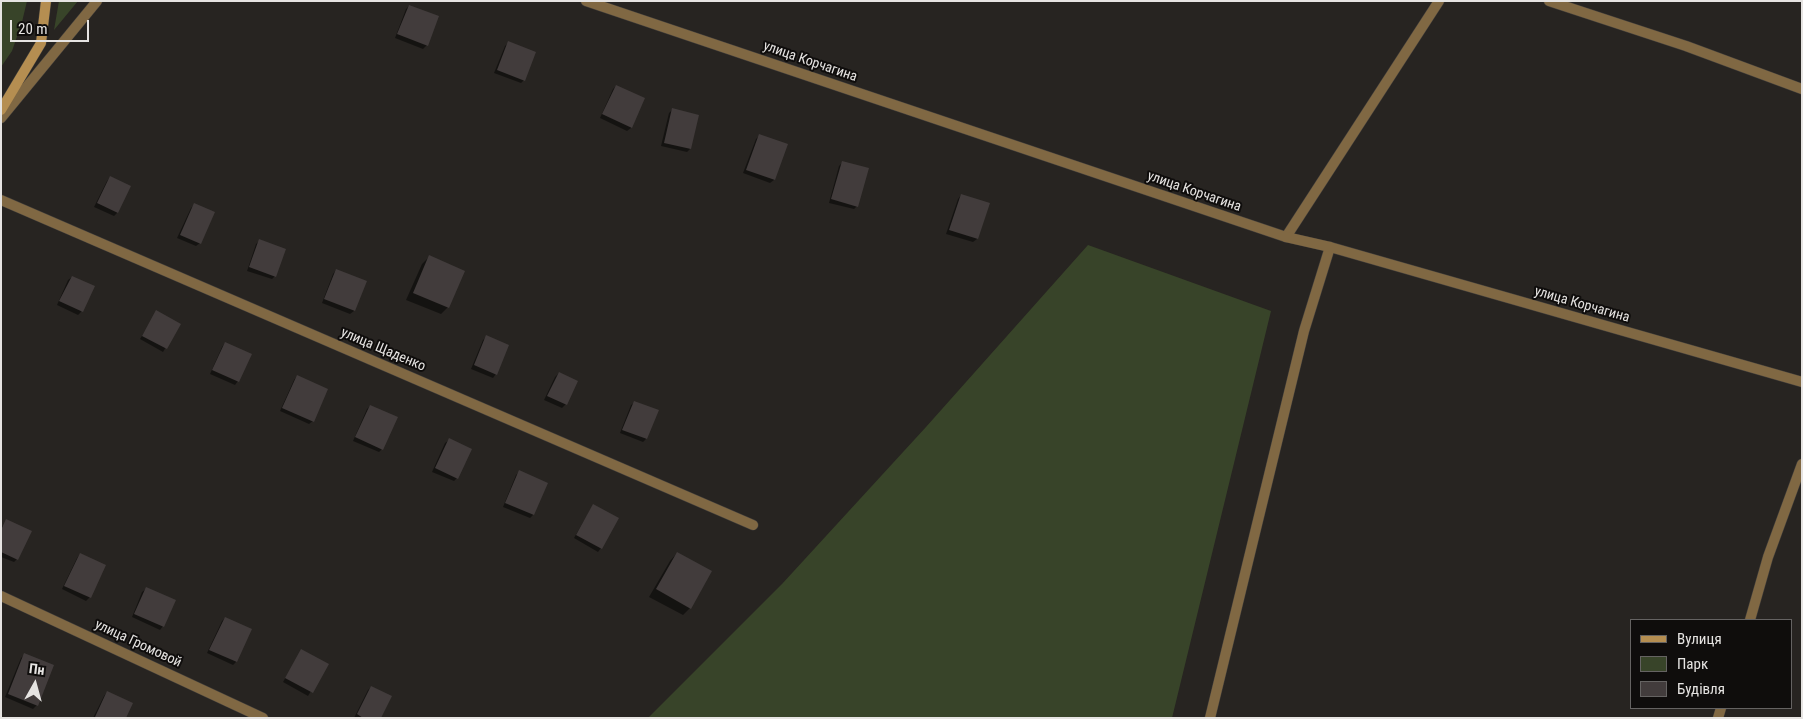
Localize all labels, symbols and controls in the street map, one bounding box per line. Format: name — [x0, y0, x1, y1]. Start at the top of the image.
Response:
scale bar — [12, 10, 91, 42]
text: 20 m — [18, 20, 48, 38]
street label: улица Корчагина — [761, 38, 859, 86]
street label: улица Корчагина — [1145, 168, 1243, 216]
street label: улица Корчагина — [1532, 283, 1632, 327]
street label: улица Щаденко — [338, 325, 428, 375]
street label: улица Громовой — [92, 617, 184, 671]
legend — [1630, 619, 1793, 709]
text: Вулиця — [1677, 630, 1722, 648]
text: Парк — [1677, 655, 1708, 673]
north arrow — [10, 659, 60, 709]
text: Пн — [28, 660, 46, 678]
text: Будівля — [1677, 680, 1725, 698]

